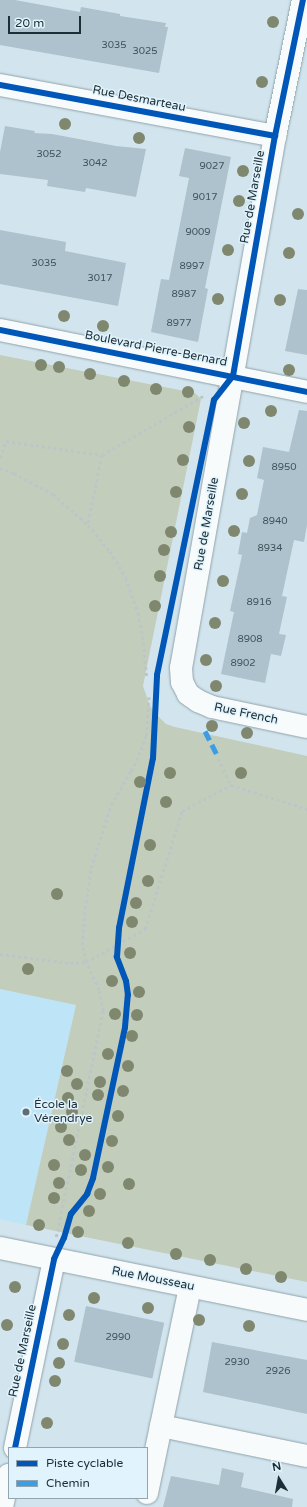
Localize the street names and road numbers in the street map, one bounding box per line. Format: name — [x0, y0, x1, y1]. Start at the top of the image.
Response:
street label: Rue Desmarteau — [91, 83, 187, 115]
street label: Rue de Marseille — [238, 149, 268, 245]
street label: Boulevard Pierre-Bernard — [84, 328, 228, 370]
street label: Rue de Marseille — [192, 476, 222, 572]
street label: Rue French — [213, 700, 279, 728]
street label: Rue Mousseau — [110, 1264, 196, 1294]
street label: Rue de Marseille — [6, 1303, 40, 1399]

